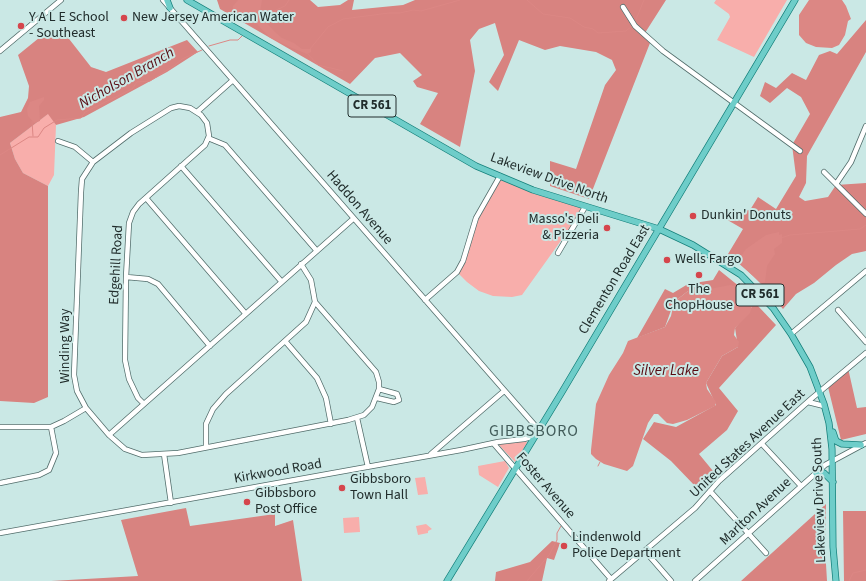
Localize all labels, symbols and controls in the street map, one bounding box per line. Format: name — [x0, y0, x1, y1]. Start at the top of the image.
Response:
place label: Y A L E School - Southeast — [29, 10, 109, 42]
place label: New Jersey American Water — [132, 10, 294, 26]
marker: New Jersey American Water — [119, 13, 129, 23]
marker: Y A L E School - Southeast — [16, 21, 26, 31]
water label: Nicholson Branch — [76, 44, 178, 114]
road number: CR 561 — [348, 95, 396, 117]
street label: Lakeview Drive North — [488, 150, 610, 208]
street label: Haddon Avenue — [322, 167, 396, 249]
place label: Dunkin' Donuts — [701, 208, 791, 224]
marker: Dunkin' Donuts — [688, 211, 698, 221]
place label: Masso's Deli & Pizzeria — [528, 212, 599, 244]
street label: Clementon Road East — [576, 222, 654, 338]
marker: Masso's Deli & Pizzeria — [602, 223, 612, 233]
street label: Edgehill Road — [107, 225, 127, 305]
place label: Wells Fargo — [675, 252, 741, 268]
marker: Wells Fargo — [662, 255, 672, 265]
marker: The ChopHouse — [694, 270, 704, 280]
place label: The ChopHouse — [665, 282, 733, 314]
road number: CR 561 — [736, 284, 784, 306]
street label: Winding Way — [58, 308, 74, 384]
water label: Silver Lake — [633, 363, 699, 381]
street label: United States Avenue East — [687, 386, 809, 502]
district label: GIBBSBORO — [489, 422, 579, 442]
street label: Lakeview Drive South — [809, 437, 831, 563]
street label: Foster Avenue — [512, 449, 578, 523]
street label: Kirkwood Road — [233, 456, 323, 488]
place label: Gibbsboro Town Hall — [350, 472, 411, 504]
street label: Marlton Avenue — [717, 475, 795, 549]
marker: Gibbsboro Town Hall — [337, 483, 347, 493]
place label: Gibbsboro Post Office — [255, 486, 317, 518]
marker: Gibbsboro Post Office — [242, 497, 252, 507]
place label: Lindenwold Police Department — [572, 530, 681, 562]
marker: Lindenwold Police Department — [559, 541, 569, 551]

